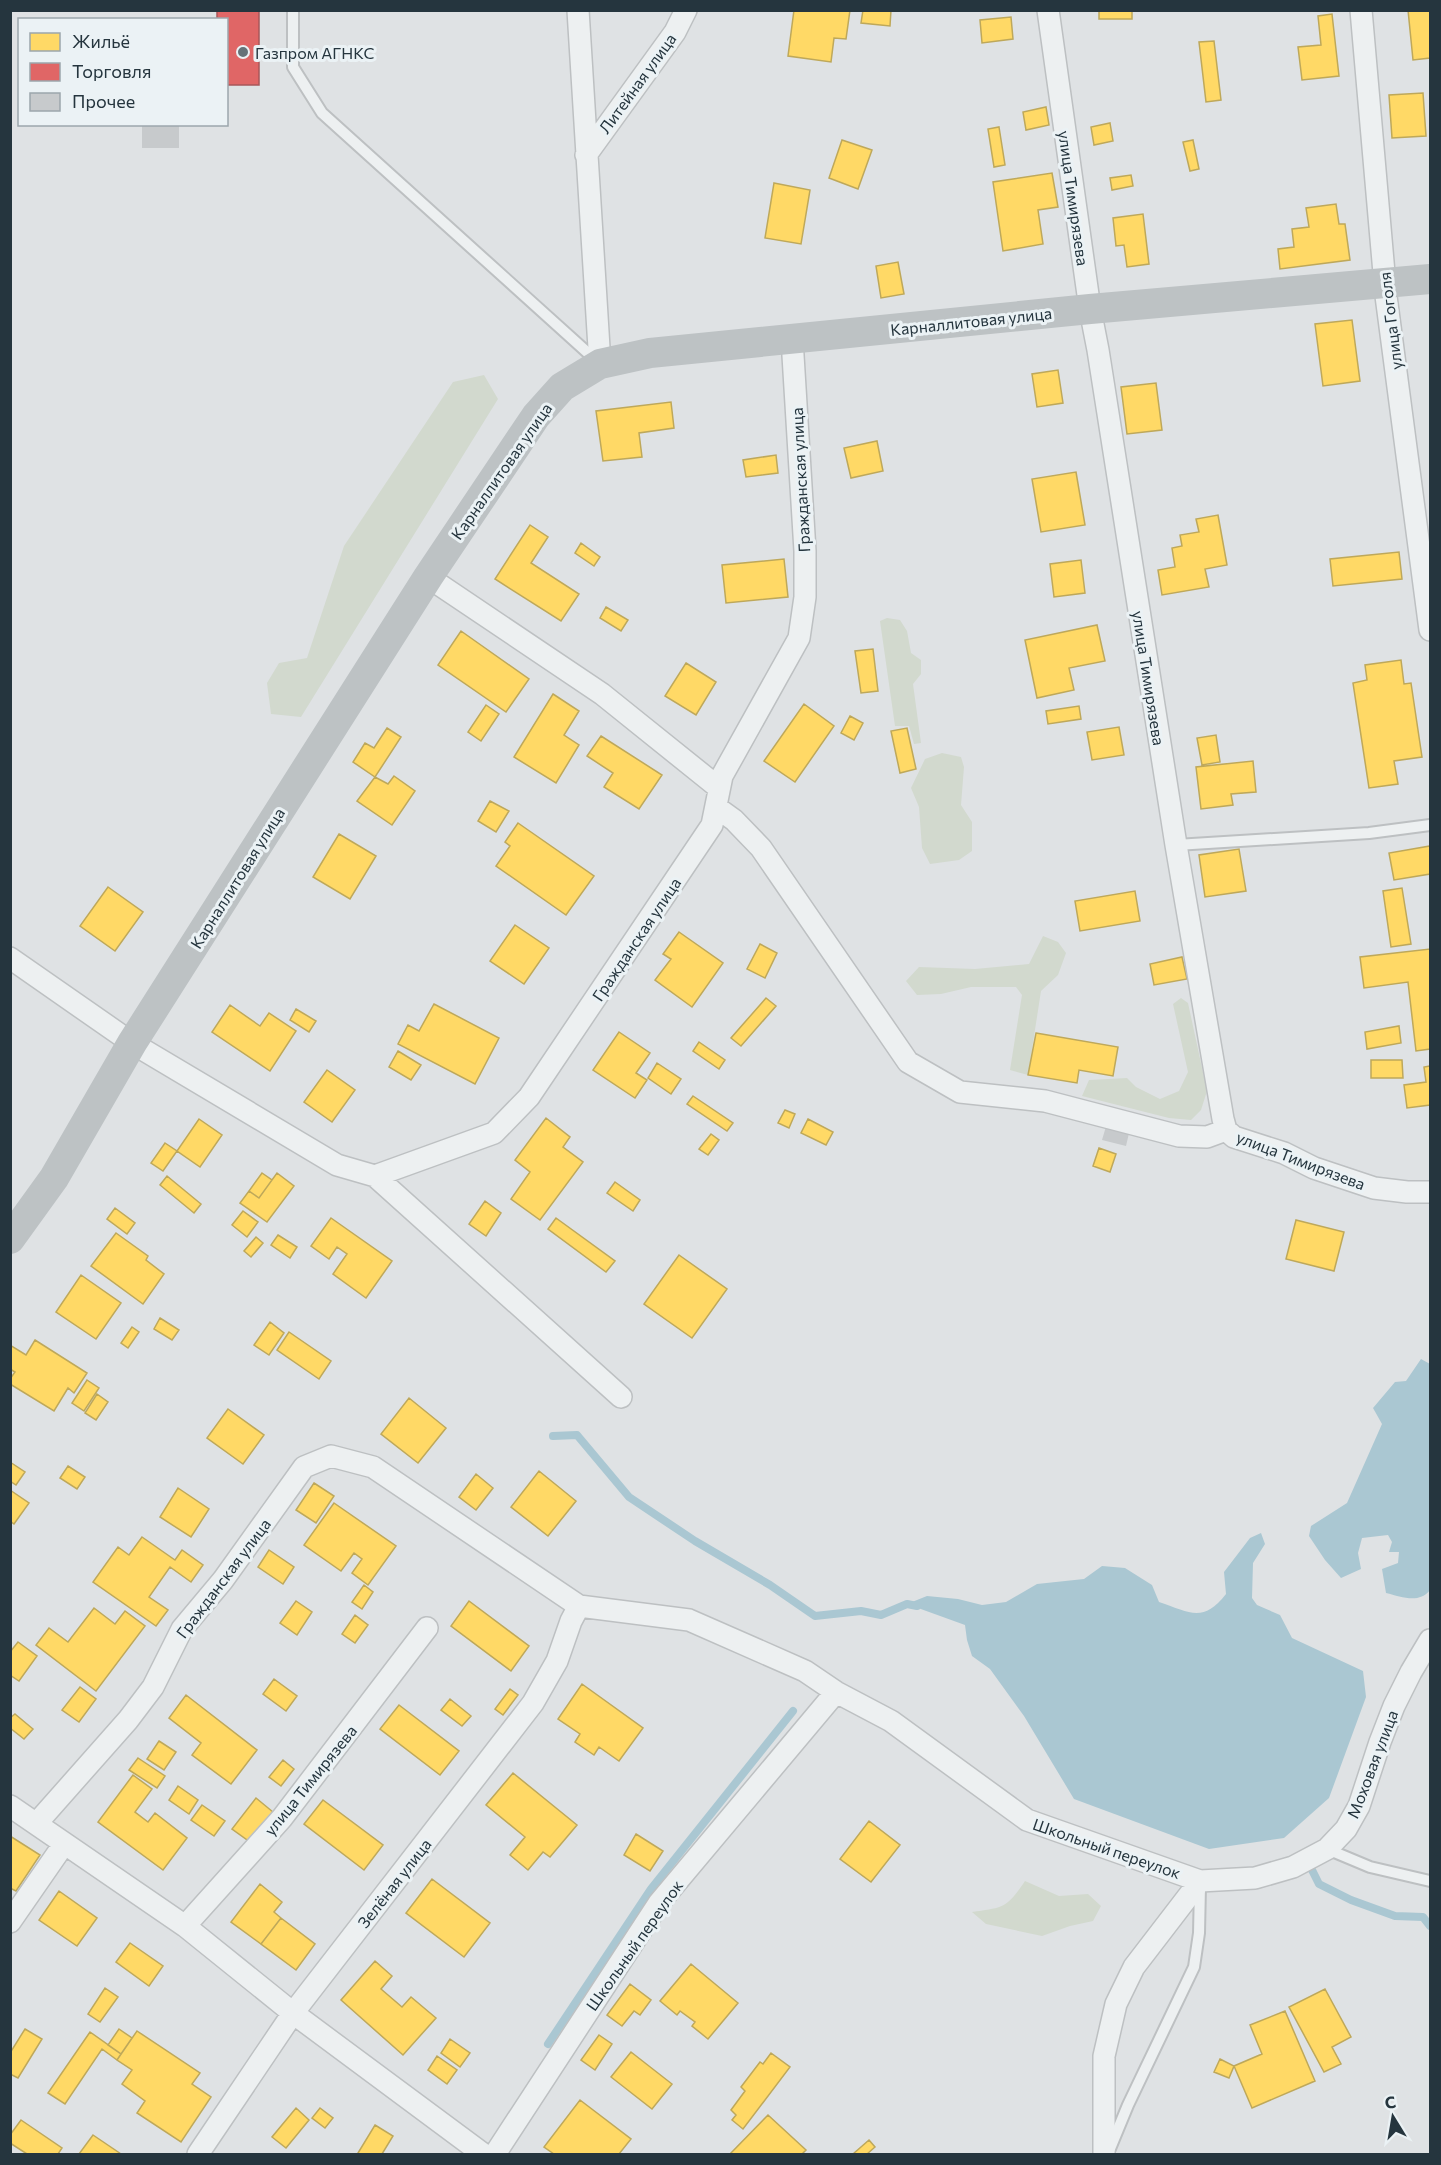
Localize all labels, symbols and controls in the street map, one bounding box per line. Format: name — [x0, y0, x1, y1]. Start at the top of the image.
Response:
legend — [18, 18, 228, 126]
street label: Литейная улица — [594, 29, 680, 137]
text: Жильё — [72, 30, 130, 52]
place label: Газпром АГНКС — [255, 43, 374, 62]
marker: Газпром АГНКС — [236, 45, 250, 59]
text: Торговля — [72, 60, 151, 82]
text: Прочее — [72, 90, 135, 112]
street label: улица Тимирязева — [1055, 129, 1093, 267]
street label: улица Гоголя — [1375, 271, 1405, 371]
street label: Карналлитовая улица — [889, 303, 1053, 339]
street label: Карналлитовая улица — [447, 399, 555, 543]
street label: Гражданская улица — [787, 407, 813, 553]
street label: улица Тимирязева — [1129, 609, 1169, 747]
street label: Карналлитовая улица — [186, 804, 288, 952]
street label: Гражданская улица — [588, 874, 684, 1004]
street label: улица Тимирязева — [1234, 1127, 1368, 1193]
street label: Гражданская улица — [172, 1514, 274, 1642]
street label: Моховая улица — [1343, 1707, 1401, 1821]
street label: улица Тимирязева — [260, 1721, 360, 1839]
street label: Школьный переулок — [1031, 1814, 1184, 1882]
street label: Зелёная улица — [353, 1835, 435, 1931]
street label: Школьный переулок — [582, 1876, 686, 2014]
north arrow — [1363, 2087, 1423, 2147]
text: С — [1383, 2091, 1397, 2112]

